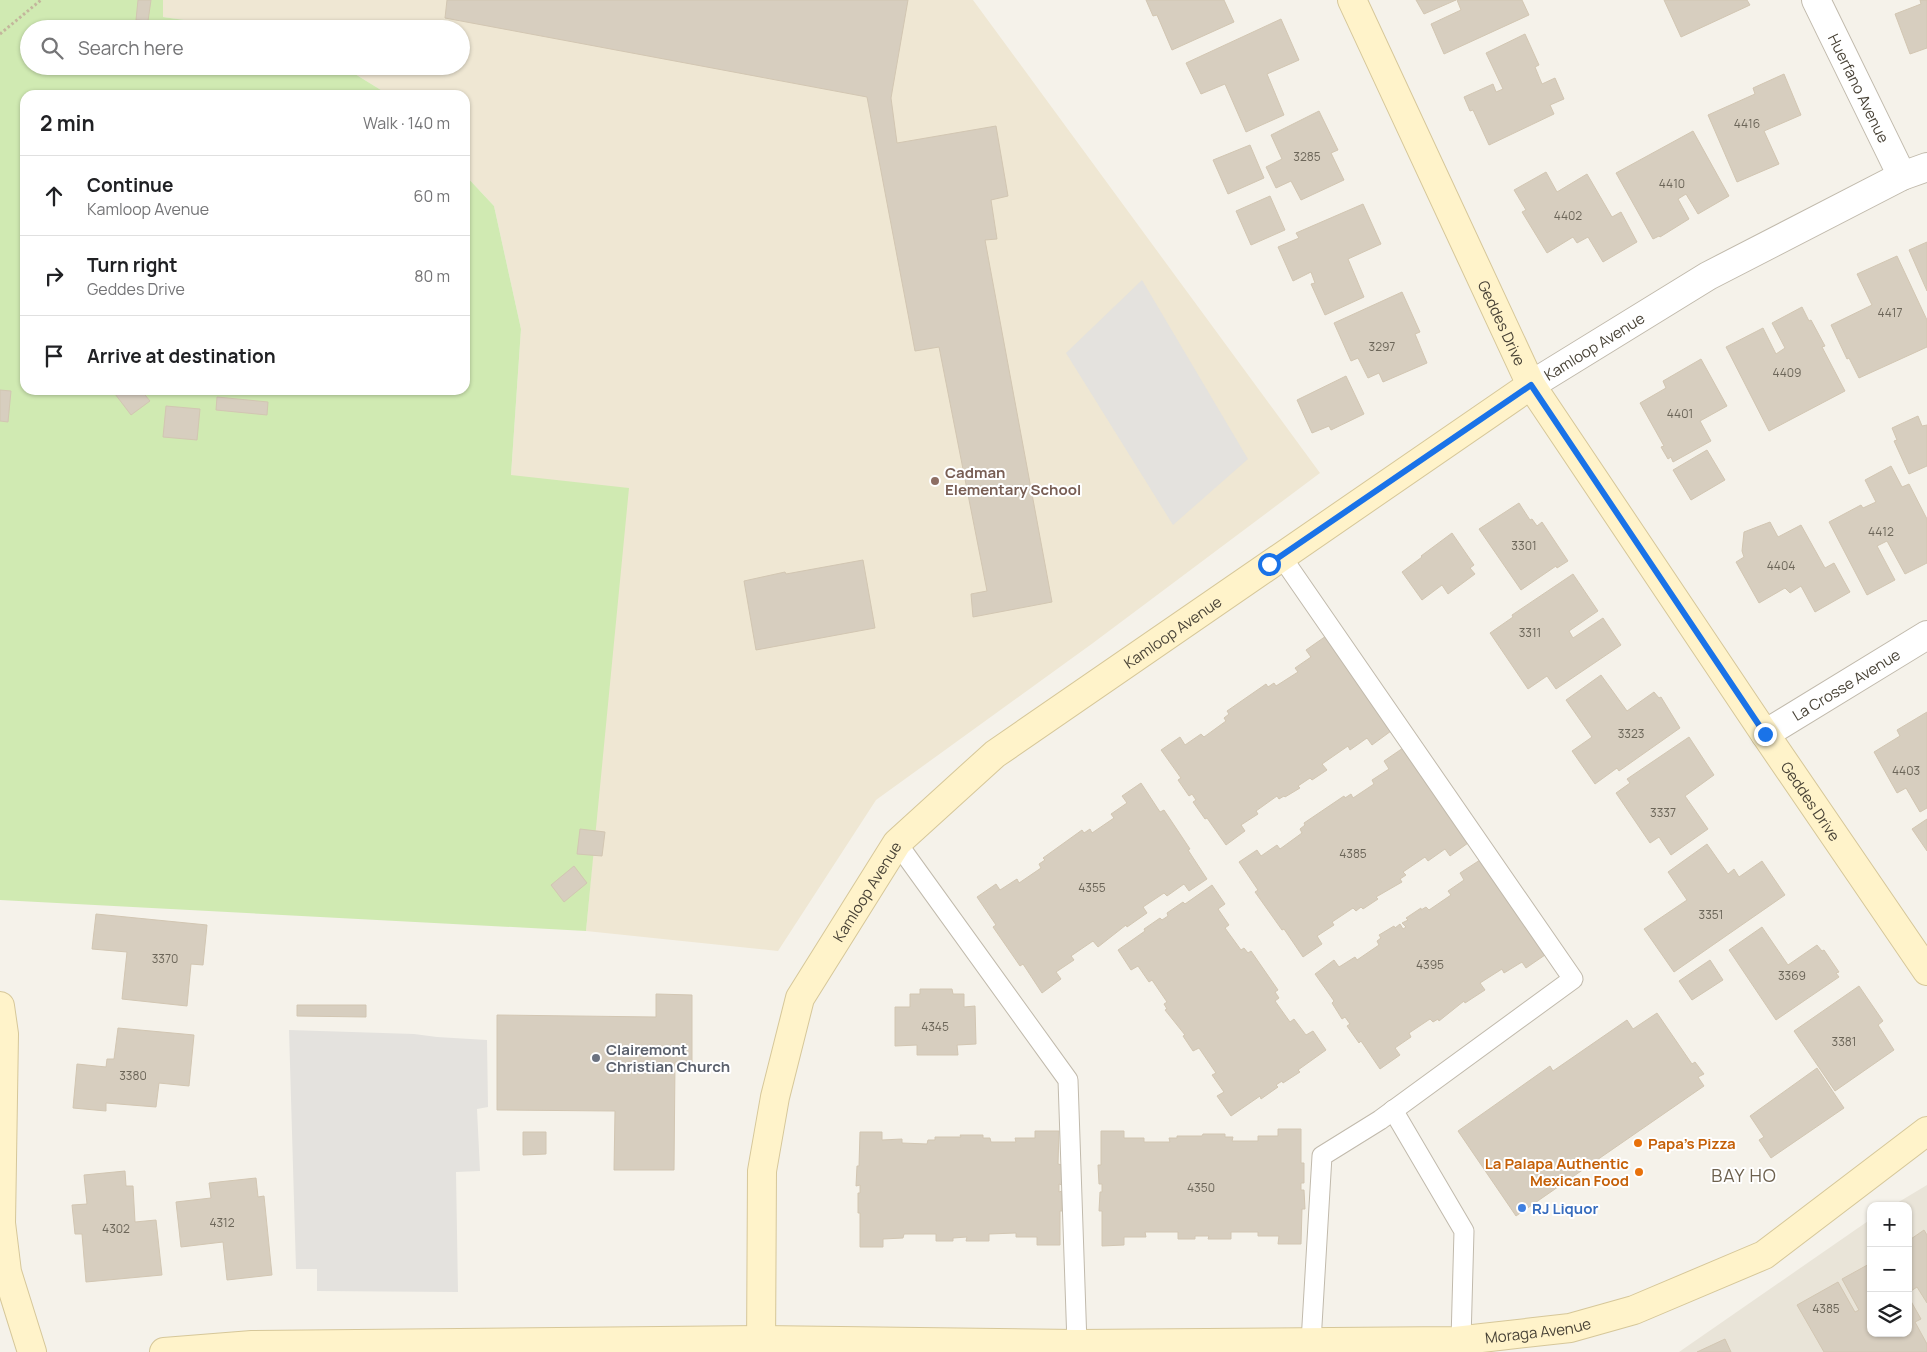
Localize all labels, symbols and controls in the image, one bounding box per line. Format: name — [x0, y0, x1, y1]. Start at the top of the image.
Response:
search box — [20, 20, 470, 75]
street label: Huerfano Avenue — [1823, 30, 1895, 146]
icon: search — [38, 34, 66, 62]
text: Search here — [78, 35, 184, 61]
text: 2 min — [40, 109, 95, 137]
text: Walk · 140 m — [363, 112, 450, 134]
house number: 4416 — [1734, 115, 1760, 132]
house number: 3285 — [1293, 148, 1321, 165]
text: Continue — [87, 172, 173, 198]
house number: 4410 — [1659, 175, 1685, 192]
icon: ahead — [40, 182, 68, 210]
text: 60 m — [414, 185, 450, 207]
text: Kamloop Avenue — [87, 198, 209, 220]
house number: 4402 — [1554, 207, 1582, 224]
text: Turn right — [87, 252, 177, 278]
icon: right — [40, 262, 68, 290]
text: 80 m — [414, 265, 450, 287]
street label: Geddes Drive — [1473, 277, 1531, 369]
text: Geddes Drive — [87, 278, 185, 300]
house number: 4417 — [1878, 304, 1902, 321]
street label: Kamloop Avenue — [1540, 307, 1648, 385]
house number: 3297 — [1369, 338, 1395, 355]
icon: arrive — [40, 342, 68, 370]
text: Arrive at destination — [87, 343, 276, 369]
house number: 4409 — [1772, 364, 1802, 381]
house number: 4401 — [1667, 405, 1693, 422]
place label: Cadman Elementary School — [945, 462, 1081, 500]
marker: Cadman Elementary School — [929, 475, 941, 487]
house number: 4412 — [1868, 523, 1894, 540]
house number: 3301 — [1511, 537, 1537, 554]
route start — [1258, 553, 1281, 576]
house number: 4404 — [1767, 557, 1795, 574]
street label: Kamloop Avenue — [1119, 591, 1226, 673]
house number: 3311 — [1519, 624, 1541, 641]
street label: La Crosse Avenue — [1788, 643, 1904, 725]
route end — [1754, 723, 1777, 746]
house number: 3323 — [1618, 725, 1644, 742]
street label: Geddes Drive — [1776, 757, 1846, 845]
house number: 4403 — [1892, 762, 1920, 779]
house number: 3337 — [1650, 804, 1676, 821]
street label: Kamloop Avenue — [827, 837, 906, 946]
house number: 4385 — [1339, 845, 1367, 862]
house number: 4355 — [1078, 879, 1106, 896]
house number: 3351 — [1699, 906, 1723, 923]
house number: 3370 — [152, 950, 178, 967]
house number: 4395 — [1416, 956, 1444, 973]
house number: 3369 — [1778, 967, 1806, 984]
house number: 4345 — [921, 1018, 949, 1035]
house number: 3381 — [1832, 1033, 1856, 1050]
place label: Clairemont Christian Church — [606, 1039, 730, 1077]
marker: Clairemont Christian Church — [590, 1052, 602, 1064]
house number: 3380 — [119, 1067, 147, 1084]
place label: Papa's Pizza — [1648, 1133, 1736, 1154]
marker: Papa's Pizza — [1632, 1137, 1644, 1149]
place label: La Palapa Authentic Mexican Food — [1485, 1153, 1629, 1191]
district label: BAY HO — [1711, 1163, 1777, 1187]
marker: La Palapa Authentic Mexican Food — [1633, 1166, 1645, 1178]
house number: 4350 — [1187, 1179, 1215, 1196]
place label: RJ Liquor — [1532, 1198, 1599, 1219]
marker: RJ Liquor — [1516, 1202, 1528, 1214]
map controls — [1867, 1202, 1912, 1337]
button: + — [1867, 1202, 1912, 1247]
house number: 4312 — [209, 1214, 235, 1231]
house number: 4302 — [102, 1220, 130, 1237]
button: − — [1867, 1247, 1912, 1292]
button: layers — [1867, 1292, 1912, 1337]
house number: 4385 — [1812, 1300, 1840, 1317]
street label: Moraga Avenue — [1484, 1312, 1593, 1348]

